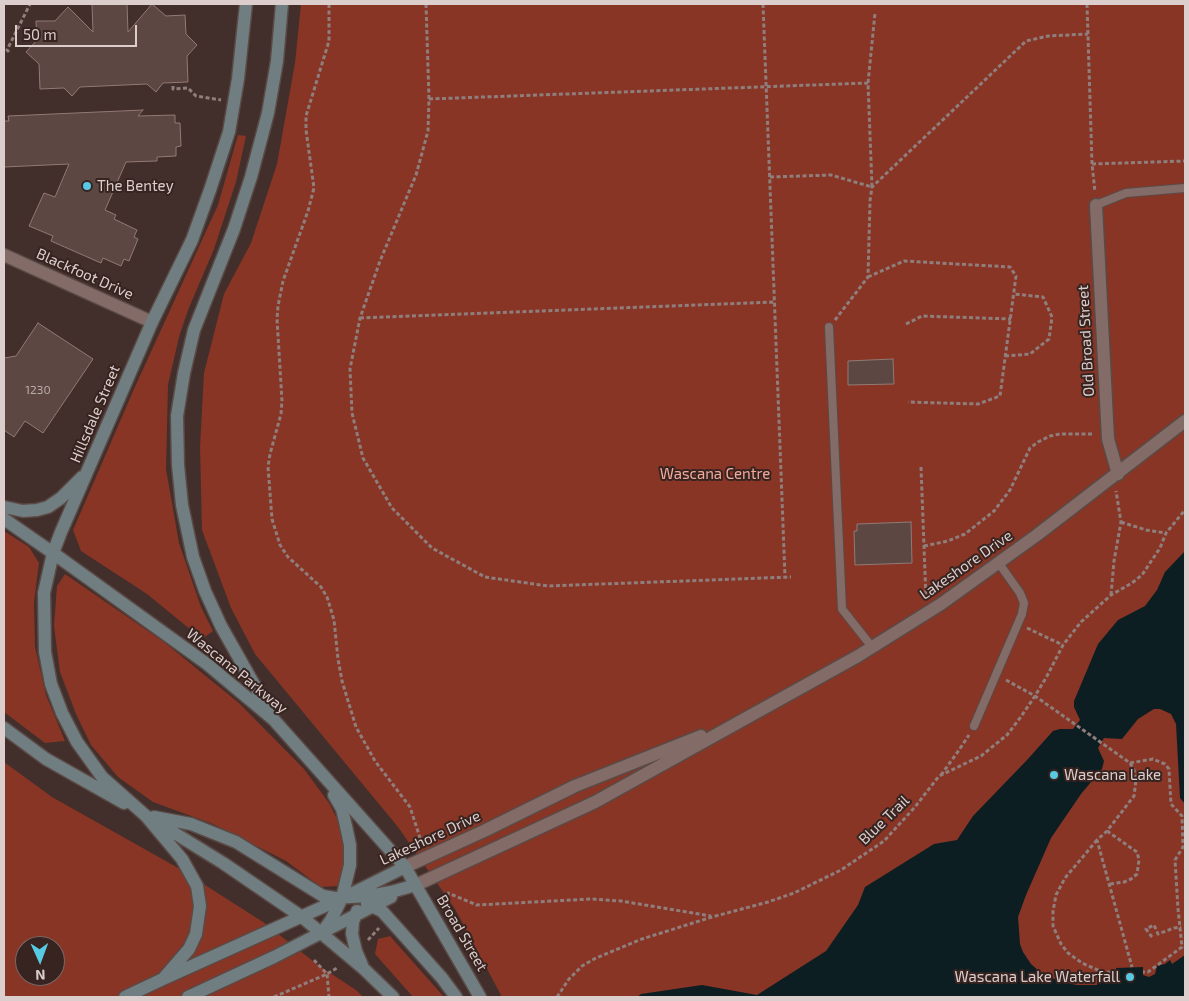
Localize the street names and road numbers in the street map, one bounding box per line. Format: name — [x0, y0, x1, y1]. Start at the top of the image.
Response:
street label: Blackfoot Drive — [34, 245, 136, 303]
street label: Old Broad Street — [1074, 285, 1098, 397]
street label: Hillsdale Street — [66, 362, 124, 466]
street label: Lakeshore Drive — [916, 526, 1016, 604]
street label: Wascana Parkway — [183, 625, 291, 717]
street label: Blue Trail — [855, 791, 913, 849]
street label: Lakeshore Drive — [377, 807, 483, 869]
street label: Broad Street — [433, 891, 491, 975]

